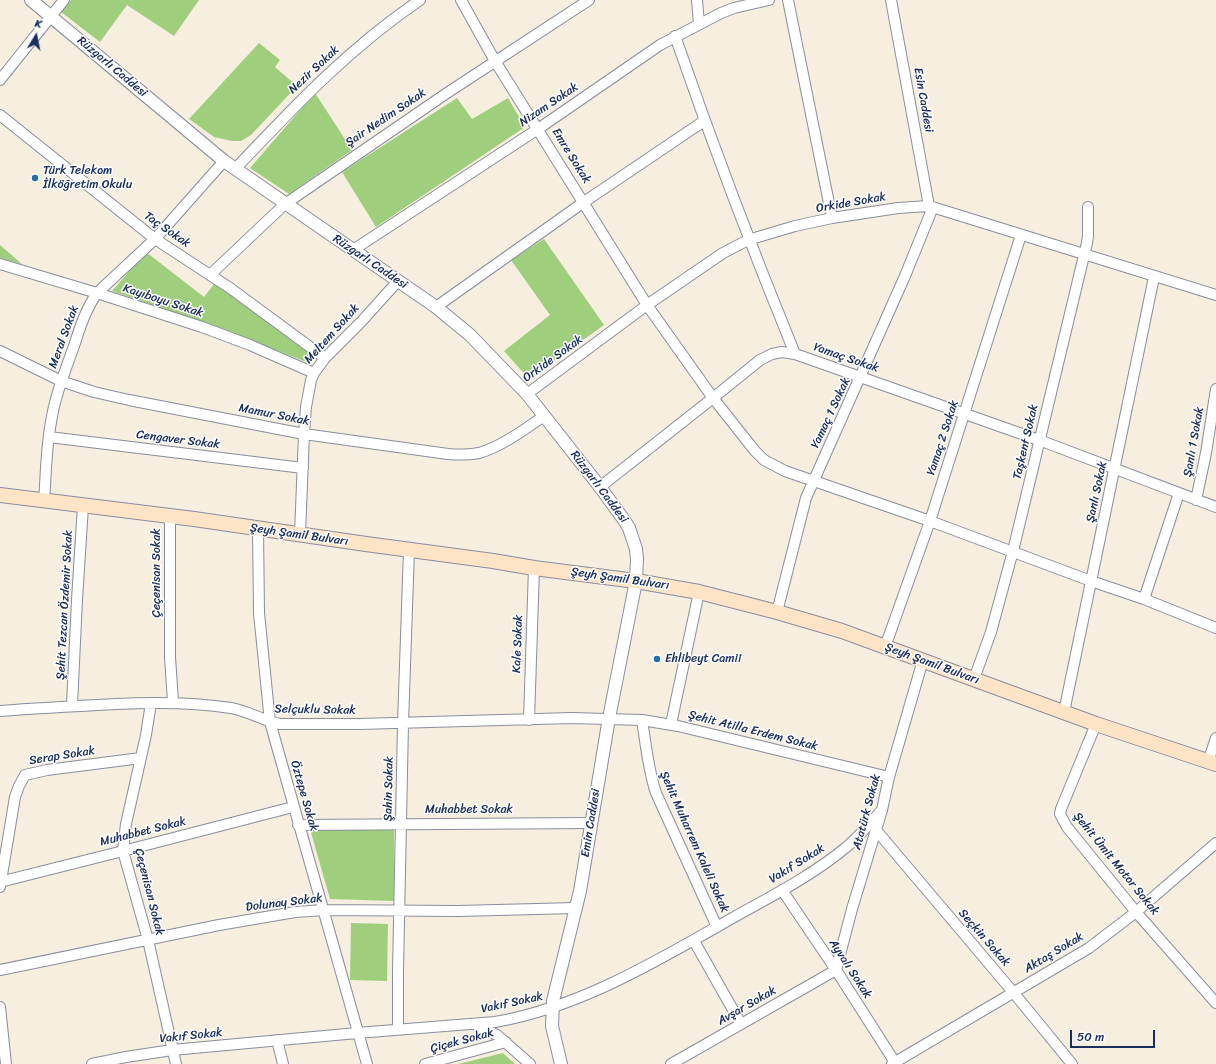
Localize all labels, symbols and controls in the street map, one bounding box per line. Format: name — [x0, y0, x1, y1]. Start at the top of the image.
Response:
text: K — [33, 14, 43, 34]
north arrow — [16, 16, 56, 56]
street label: Rüzgarlı Caddesi — [74, 34, 150, 100]
street label: Nezir Sokak — [286, 43, 342, 97]
street label: Esin Caddesi — [910, 66, 936, 134]
street label: Nizam Sokak — [517, 80, 581, 130]
street label: Şair Nedim Sokak — [343, 86, 429, 150]
street label: Emre Sokak — [548, 126, 594, 186]
place label: Türk Telekom İlköğretim Okulu — [43, 164, 132, 192]
marker: Türk Telekom İlköğretim Okulu — [30, 173, 40, 183]
street label: Orkide Sokak — [815, 190, 887, 216]
street label: Taç Sokak — [141, 209, 193, 251]
street label: Rüzgarlı Caddesi — [330, 232, 410, 292]
street label: Kayıboyu Sokak — [121, 281, 205, 321]
street label: Meltem Sokak — [301, 301, 363, 367]
street label: Meral Sokak — [46, 304, 82, 370]
street label: Orkide Sokak — [520, 332, 586, 386]
street label: Yamaç Sokak — [811, 340, 881, 376]
street label: Yamaç 1 Sokak — [808, 375, 854, 451]
street label: Yamaç 2 Sokak — [924, 399, 962, 477]
street label: Mamur Sokak — [237, 401, 311, 429]
street label: Taşkent Sokak — [1010, 403, 1042, 481]
street label: Şanlı 1 Sokak — [1181, 406, 1207, 478]
street label: Cengaver Sokak — [135, 428, 221, 452]
street label: Rüzgarlı Caddesi — [567, 448, 631, 526]
street label: Şanlı Sokak — [1083, 460, 1111, 524]
street label: Şeyh Şamil Bulvarı — [249, 521, 349, 549]
street label: Çeçenisan Sokak — [150, 528, 164, 618]
street label: Şehit Tezcan Özdemir Sokak — [54, 530, 76, 680]
street label: Şeyh Şamil Bulvarı — [570, 565, 670, 593]
street label: Kale Sokak — [510, 615, 526, 673]
street label: Şeyh Şamil Bulvarı — [883, 640, 981, 688]
place label: Ehlibeyt Camii — [665, 652, 741, 666]
marker: Ehlibeyt Camii — [652, 654, 662, 664]
street label: Selçuklu Sokak — [274, 702, 356, 718]
street label: Şehit Atilla Erdem Sokak — [687, 708, 819, 754]
street label: Serap Sokak — [28, 744, 96, 768]
street label: Şahin Sokak — [381, 756, 397, 822]
street label: Öztepe Sokak — [287, 759, 321, 833]
street label: Şehit Muharrem Kaleli Sokak — [656, 769, 732, 915]
street label: Atatürk Sokak — [850, 773, 884, 851]
street label: Emin Caddesi — [578, 788, 604, 858]
street label: Muhabbet Sokak — [425, 803, 513, 817]
street label: Şehit Ümit Motor Sokak — [1070, 810, 1162, 918]
street label: Muhabbet Sokak — [99, 814, 187, 850]
street label: Vakıf Sokak — [767, 841, 827, 887]
street label: Çeçenisan Sokak — [131, 847, 167, 937]
street label: Dolunay Sokak — [245, 891, 323, 915]
street label: Seçkin Sokak — [955, 906, 1013, 970]
street label: Aktaş Sokak — [1022, 930, 1086, 976]
street label: Ayvalı Sokak — [825, 937, 875, 1001]
street label: Avşar Sokak — [715, 983, 779, 1029]
street label: Vakıf Sokak — [480, 989, 544, 1017]
scale bar — [1072, 1022, 1157, 1048]
street label: Vakıf Sokak — [159, 1026, 223, 1046]
street label: Çiçek Sokak — [429, 1026, 495, 1056]
text: 50 m — [1077, 1026, 1104, 1048]

